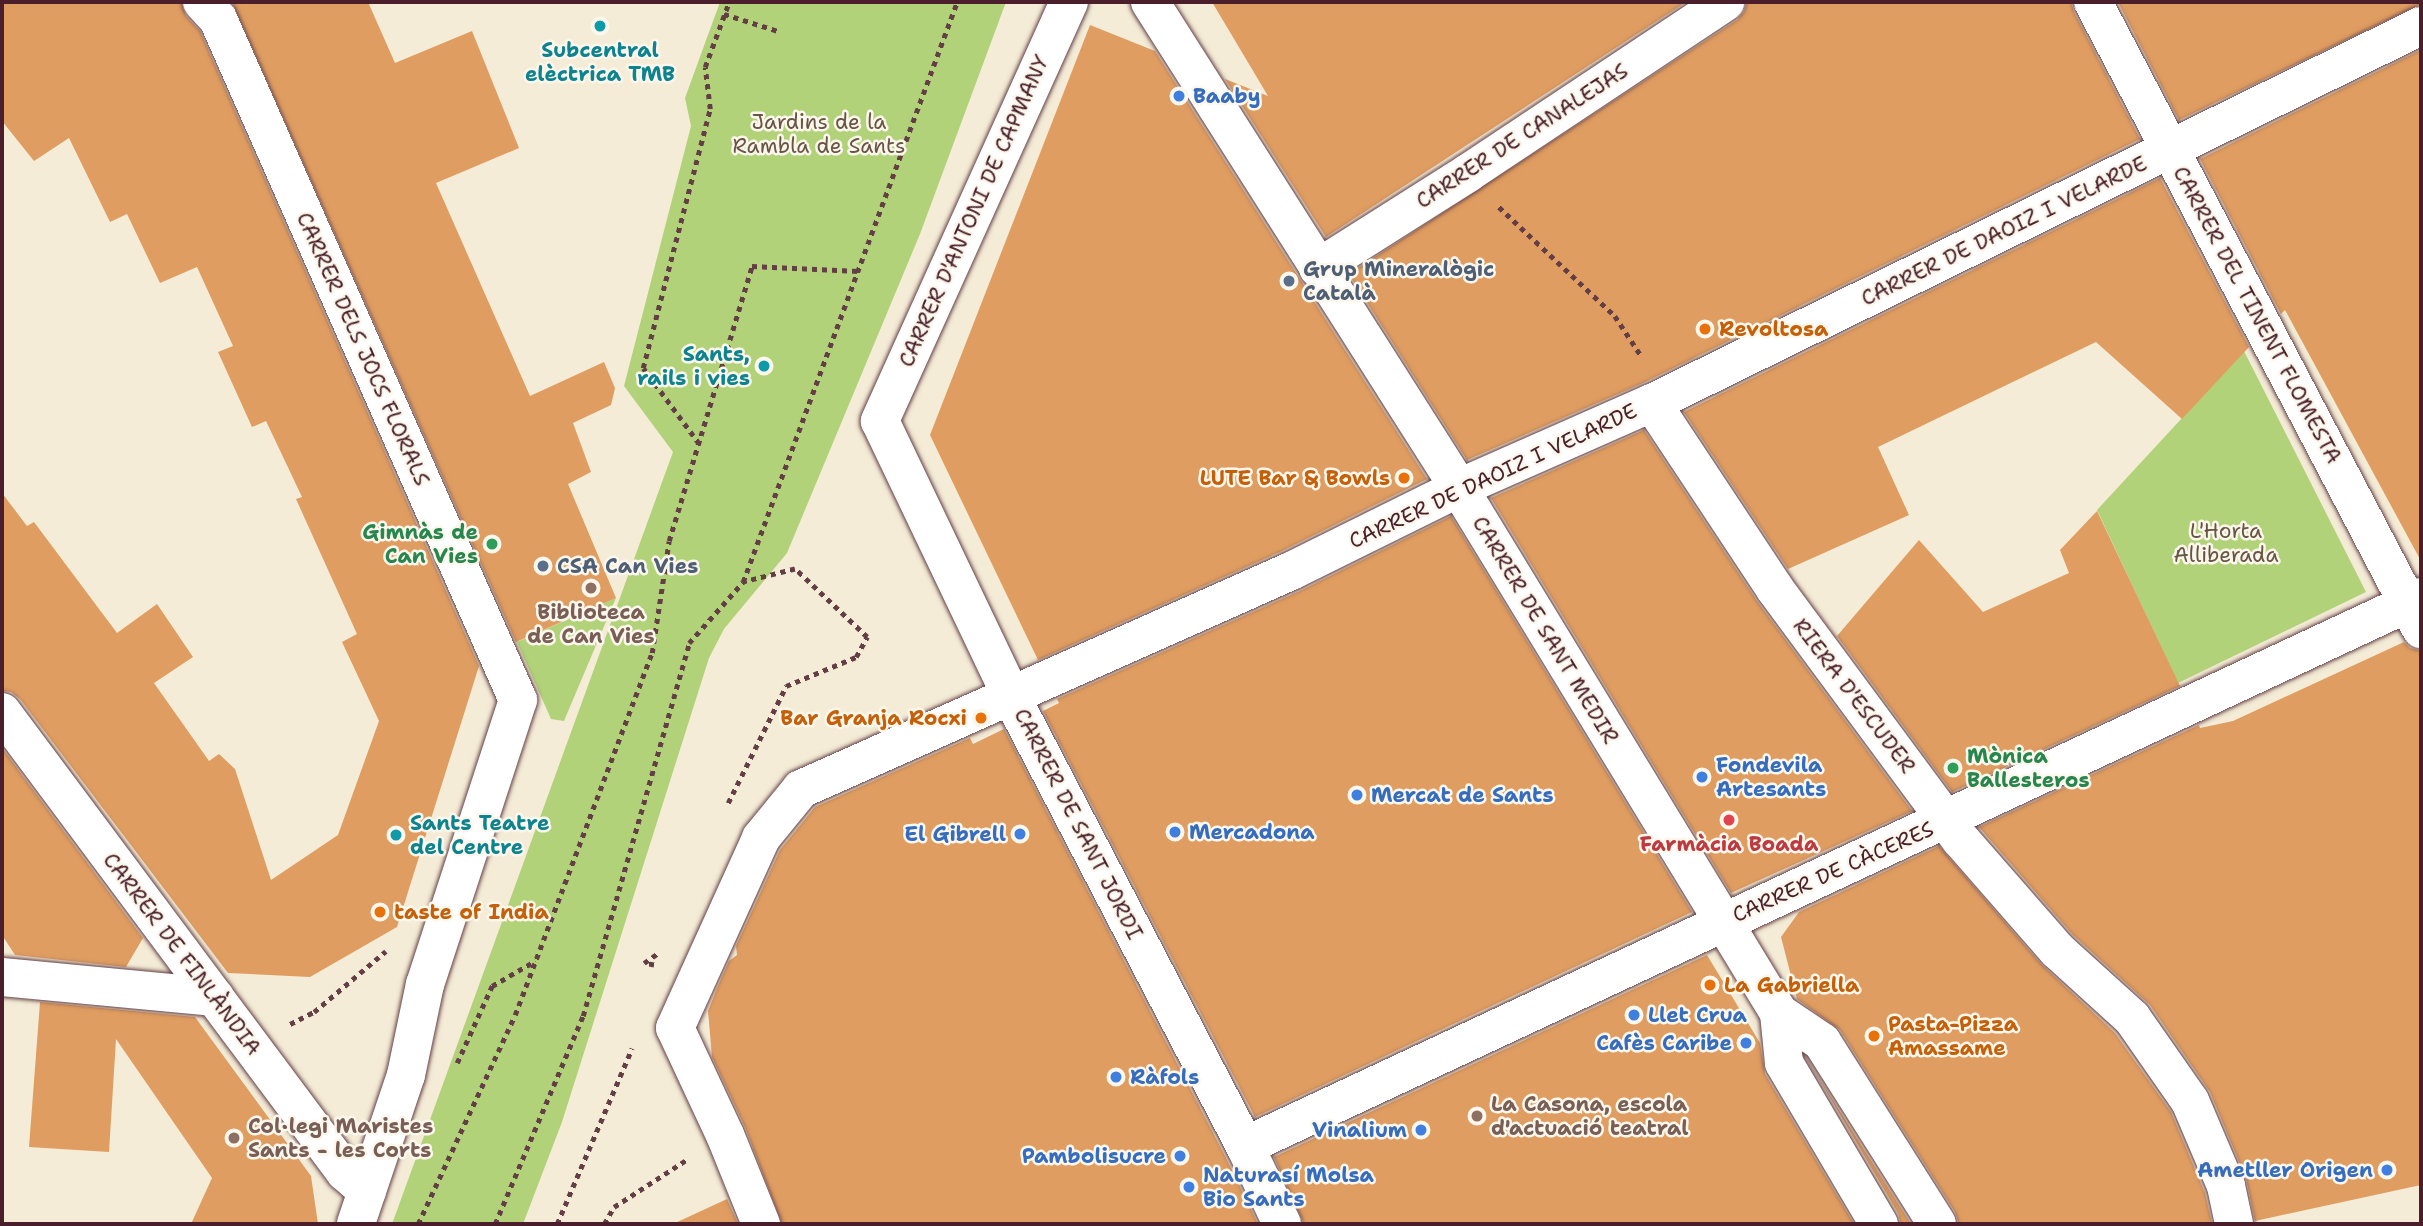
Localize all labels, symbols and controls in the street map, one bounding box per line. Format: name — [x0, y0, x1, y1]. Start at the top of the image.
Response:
marker: Subcentral elèctrica TMB — [592, 18, 608, 34]
place label: Subcentral elèctrica TMB — [525, 37, 675, 87]
street label: CARRER D'ANTONI DE CAPMANY — [894, 51, 1054, 371]
street label: CARRER DE CANALEJAS — [1411, 58, 1633, 214]
place label: Baaby — [1193, 83, 1260, 109]
marker: Baaby — [1171, 88, 1187, 104]
park label: Jardins de la Rambla de Sants — [733, 109, 905, 159]
street label: CARRER DE DAOIZ I VELARDE — [1857, 151, 2151, 311]
street label: CARRER DEL TINENT FLOMESTA — [2168, 162, 2346, 468]
street label: CARRER DELS JOCS FLORALS — [291, 208, 435, 490]
place label: Grup Mineralògic Català — [1303, 256, 1494, 306]
marker: Grup Mineralògic Català — [1281, 273, 1297, 289]
place label: Revoltosa — [1719, 316, 1828, 342]
marker: Revoltosa — [1697, 321, 1713, 337]
place label: Sants, rails i vies — [637, 341, 750, 391]
marker: Sants, rails i vies — [756, 358, 772, 374]
street label: CARRER DE DAOIZ I VELARDE — [1345, 398, 1641, 554]
place label: LUTE Bar & Bowls — [1200, 465, 1390, 491]
marker: LUTE Bar & Bowls — [1396, 470, 1412, 486]
street label: CARRER DE SANT MEDIR — [1467, 512, 1623, 748]
park label: L'Horta Alliberada — [2174, 518, 2278, 568]
place label: Gimnàs de Can Vies — [362, 519, 478, 569]
marker: Gimnàs de Can Vies — [484, 536, 500, 552]
place label: CSA Can Vies — [557, 553, 698, 579]
marker: CSA Can Vies — [535, 558, 551, 574]
marker: Biblioteca de Can Vies — [583, 580, 599, 596]
place label: Biblioteca de Can Vies — [527, 599, 655, 649]
street label: RIERA D'ESCUDER — [1788, 614, 1920, 778]
street label: CARRER DE SANT JORDI — [1009, 704, 1147, 944]
place label: Bar Granja Rocxi — [780, 705, 967, 731]
marker: Bar Granja Rocxi — [973, 710, 989, 726]
place label: Mònica Ballesteros — [1967, 743, 2089, 793]
place label: Fondevila Artesants — [1716, 752, 1826, 802]
marker: Mònica Ballesteros — [1945, 760, 1961, 776]
marker: Fondevila Artesants — [1694, 769, 1710, 785]
place label: Mercat de Sants — [1371, 782, 1553, 808]
marker: Mercat de Sants — [1349, 787, 1365, 803]
place label: Sants Teatre del Centre — [410, 810, 550, 860]
marker: Farmàcia Boada — [1721, 812, 1737, 828]
street label: CARRER DE CÀCERES — [1728, 816, 1938, 928]
place label: Mercadona — [1189, 819, 1315, 845]
place label: El Gibrell — [904, 821, 1006, 847]
marker: Mercadona — [1167, 824, 1183, 840]
marker: El Gibrell — [1012, 826, 1028, 842]
marker: Sants Teatre del Centre — [388, 827, 404, 843]
place label: Farmàcia Boada — [1640, 831, 1818, 857]
street label: CARRER DE FINLÀNDIA — [98, 848, 266, 1060]
place label: taste of India — [394, 899, 549, 925]
marker: taste of India — [372, 904, 388, 920]
place label: La Gabriella — [1724, 972, 1859, 998]
marker: La Gabriella — [1702, 977, 1718, 993]
place label: Llet Crua — [1648, 1002, 1747, 1028]
marker: Llet Crua — [1626, 1007, 1642, 1023]
place label: Pasta-Pizza Amassame — [1888, 1011, 2018, 1061]
marker: Pasta-Pizza Amassame — [1866, 1028, 1882, 1044]
place label: Cafès Caribe — [1596, 1030, 1732, 1056]
marker: Cafès Caribe — [1738, 1035, 1754, 1051]
place label: Ràfols — [1130, 1064, 1199, 1090]
marker: Ràfols — [1108, 1069, 1124, 1085]
place label: La Casona, escola d'actuació teatral — [1491, 1091, 1689, 1141]
marker: La Casona, escola d'actuació teatral — [1469, 1108, 1485, 1124]
place label: Col·legi Maristes Sants - les Corts — [248, 1113, 433, 1163]
place label: Vinalium — [1312, 1117, 1407, 1143]
marker: Vinalium — [1413, 1122, 1429, 1138]
marker: Col·legi Maristes Sants - les Corts — [226, 1130, 242, 1146]
place label: Pambolisucre — [1022, 1143, 1166, 1169]
marker: Pambolisucre — [1172, 1148, 1188, 1164]
place label: Ametller Origen — [2197, 1157, 2373, 1183]
place label: Naturasí Molsa Bio Sants — [1203, 1162, 1374, 1212]
marker: Ametller Origen — [2379, 1162, 2395, 1178]
marker: Naturasí Molsa Bio Sants — [1181, 1179, 1197, 1195]

